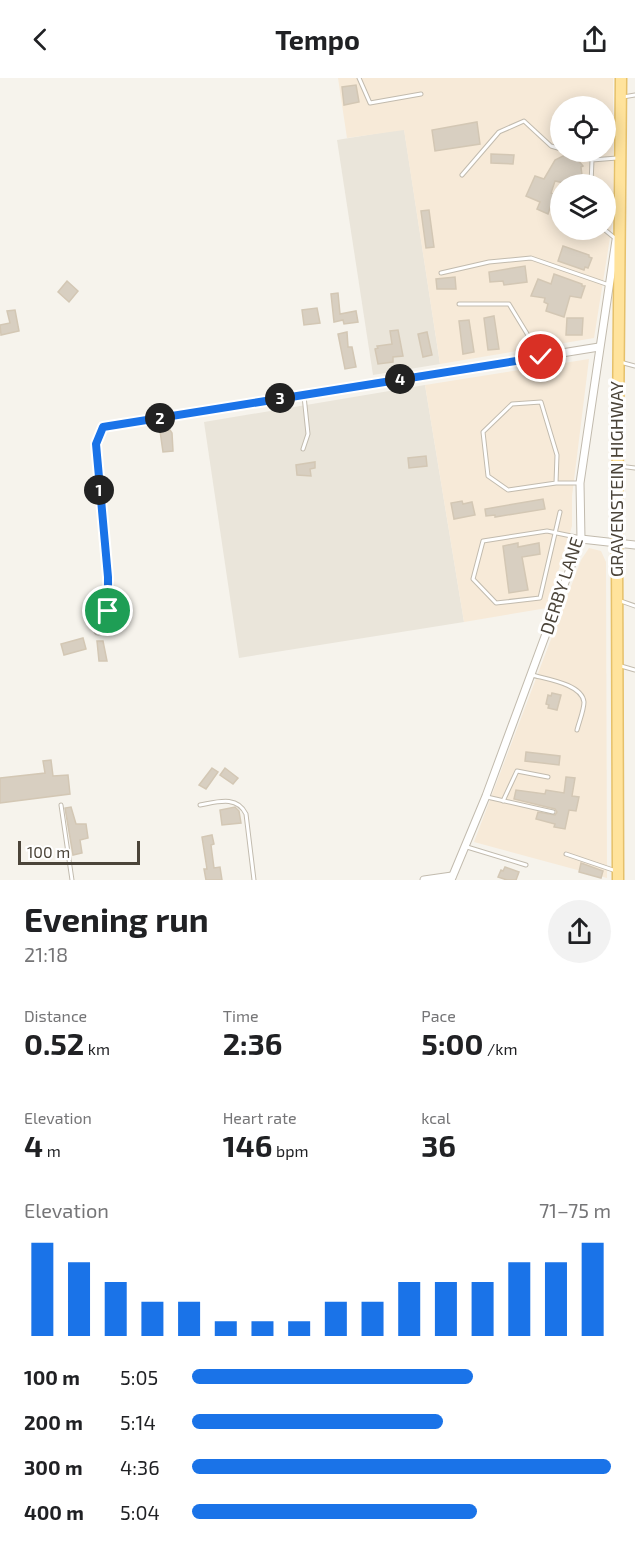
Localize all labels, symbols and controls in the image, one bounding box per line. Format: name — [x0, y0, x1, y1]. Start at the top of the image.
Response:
icon: back — [24, 23, 57, 56]
text: Tempo — [275, 23, 360, 55]
icon: share — [578, 23, 611, 56]
map controls — [550, 96, 616, 240]
button: locate — [550, 96, 616, 162]
button: layers — [550, 174, 616, 240]
pin — [515, 331, 566, 382]
icon: check — [524, 340, 557, 373]
pin: 4 — [385, 364, 415, 394]
text: 4 — [395, 369, 405, 388]
street label: GRAVENSTEIN HIGHWAY — [605, 380, 627, 577]
pin: 3 — [265, 383, 295, 413]
text: 3 — [275, 388, 285, 407]
pin: 2 — [145, 403, 175, 433]
text: 2 — [155, 408, 165, 427]
pin: 1 — [84, 475, 114, 505]
text: 1 — [96, 480, 102, 499]
street label: DERBY LANE — [535, 534, 587, 637]
pin — [82, 585, 133, 636]
icon: arrive — [91, 594, 124, 627]
scale bar — [18, 838, 140, 866]
text: 100 m — [27, 842, 70, 861]
text: Evening run — [24, 899, 209, 939]
button: share — [548, 900, 611, 963]
text: 21:18 — [24, 942, 68, 966]
text: Distance — [24, 1006, 87, 1025]
text: Time — [223, 1006, 259, 1025]
text: Pace — [421, 1006, 456, 1025]
text: 0.52 — [24, 1025, 84, 1061]
text: 2:36 — [223, 1025, 283, 1061]
text: 5:00 — [421, 1025, 483, 1061]
text: km — [84, 1039, 110, 1058]
text: /km — [483, 1039, 517, 1058]
text: Elevation — [24, 1108, 92, 1127]
text: Heart rate — [223, 1108, 297, 1127]
text: kcal — [421, 1108, 451, 1127]
text: 4 — [24, 1127, 43, 1163]
text: 146 — [223, 1127, 272, 1163]
text: 36 — [421, 1127, 456, 1163]
text: m — [43, 1141, 61, 1160]
text: bpm — [272, 1141, 308, 1160]
text: Elevation — [24, 1198, 109, 1222]
text: 71–75 m — [539, 1198, 611, 1222]
text: 100 m — [24, 1365, 80, 1389]
text: 5:05 — [120, 1365, 158, 1389]
text: 200 m — [24, 1410, 83, 1434]
text: 5:14 — [120, 1410, 156, 1434]
text: 300 m — [24, 1455, 83, 1479]
text: 4:36 — [120, 1455, 160, 1479]
text: 400 m — [24, 1500, 84, 1524]
text: 5:04 — [120, 1500, 160, 1524]

